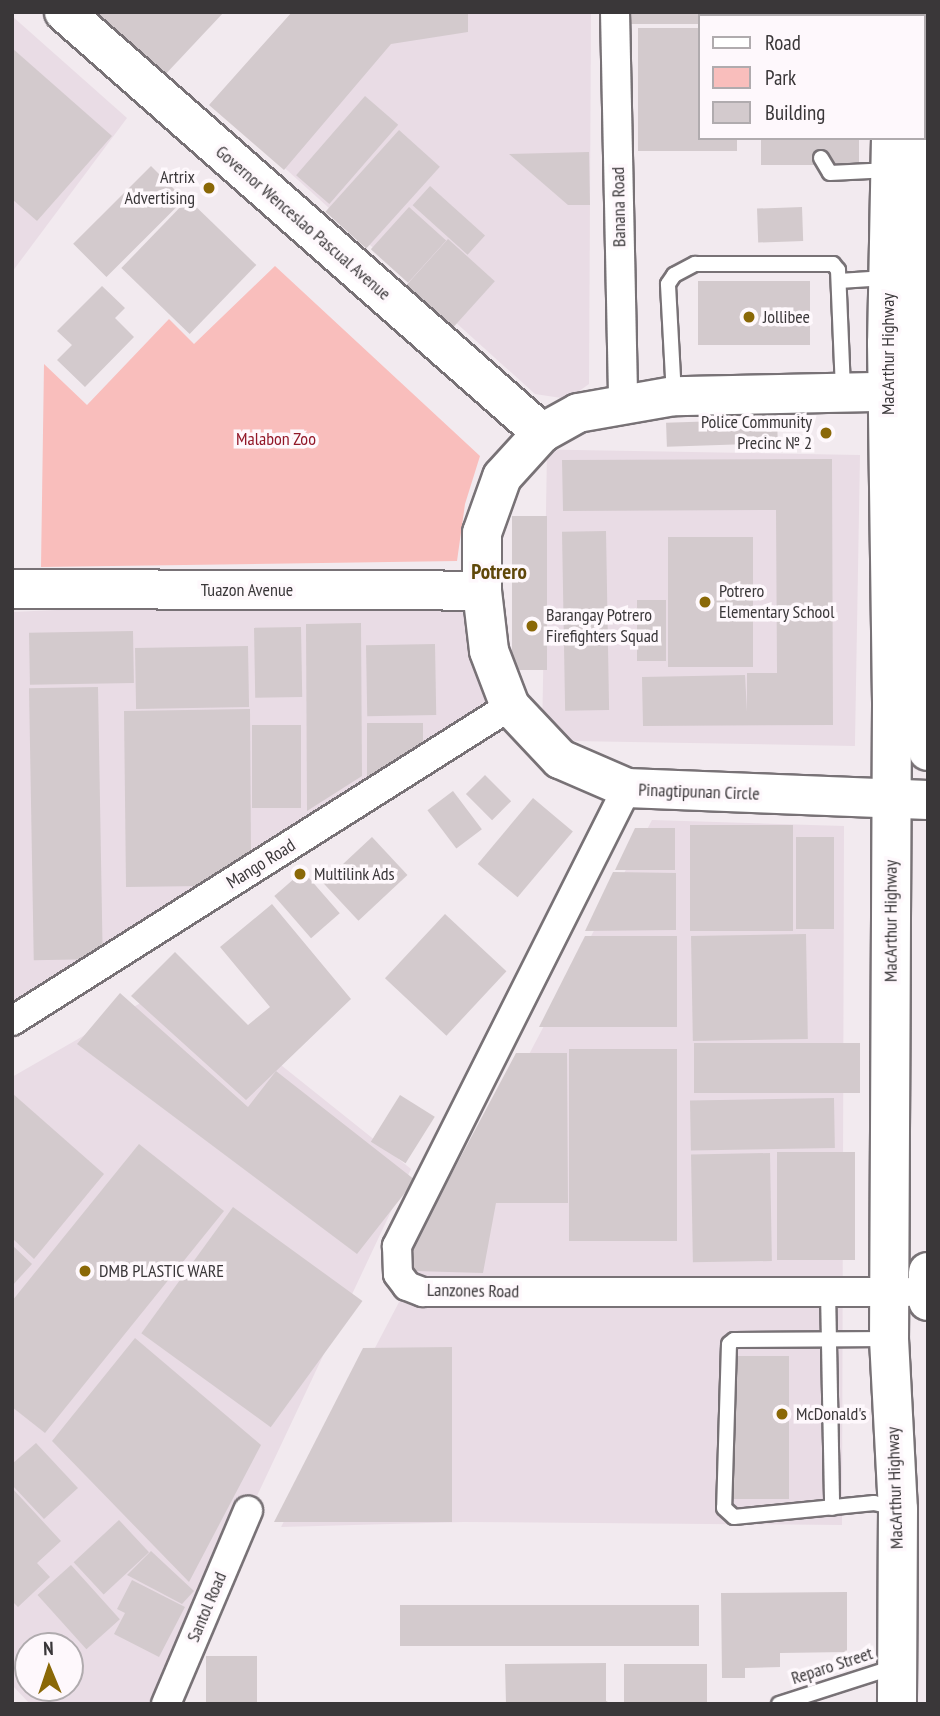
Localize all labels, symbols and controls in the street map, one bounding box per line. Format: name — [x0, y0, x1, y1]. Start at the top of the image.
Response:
legend — [698, 14, 926, 140]
text: Road — [765, 29, 801, 56]
text: Park — [765, 64, 796, 91]
text: Building — [765, 99, 825, 126]
street label: Governor Wenceslao Pascual Avenue — [211, 141, 395, 305]
place label: Artrix Advertising — [124, 167, 195, 210]
street label: Banana Road — [608, 167, 630, 247]
marker: Artrix Advertising — [201, 180, 217, 196]
street label: MacArthur Highway — [877, 293, 899, 415]
place label: Jollibee — [763, 306, 810, 328]
marker: Jollibee — [741, 309, 757, 325]
place label: Police Community Precinc № 2 — [701, 412, 812, 454]
marker: Police Community Precinc № 2 — [818, 425, 834, 441]
park label: Malabon Zoo — [236, 428, 316, 450]
district label: Potrero — [471, 559, 527, 585]
street label: Tuazon Avenue — [201, 579, 293, 601]
place label: Potrero Elementary School — [719, 581, 835, 624]
marker: Potrero Elementary School — [697, 594, 713, 610]
place label: Barangay Potrero Firefighters Squad — [546, 605, 659, 648]
marker: Barangay Potrero Firefighters Squad — [524, 618, 540, 634]
street label: Pinagtipunan Circle — [638, 779, 760, 805]
street label: Mango Road — [223, 835, 299, 893]
street label: MacArthur Highway — [880, 860, 902, 982]
place label: Multilink Ads — [314, 863, 396, 885]
marker: Multilink Ads — [292, 866, 308, 882]
place label: DMB PLASTIC WARE — [99, 1260, 225, 1282]
marker: DMB PLASTIC WARE — [77, 1263, 93, 1279]
street label: Lanzones Road — [427, 1279, 519, 1303]
place label: McDonald's — [796, 1403, 867, 1425]
marker: McDonald's — [774, 1406, 790, 1422]
street label: MacArthur Highway — [882, 1427, 908, 1549]
street label: Santol Road — [183, 1569, 231, 1645]
north arrow — [14, 1632, 84, 1702]
text: N — [43, 1636, 54, 1660]
street label: Reparo Street — [789, 1643, 875, 1689]

